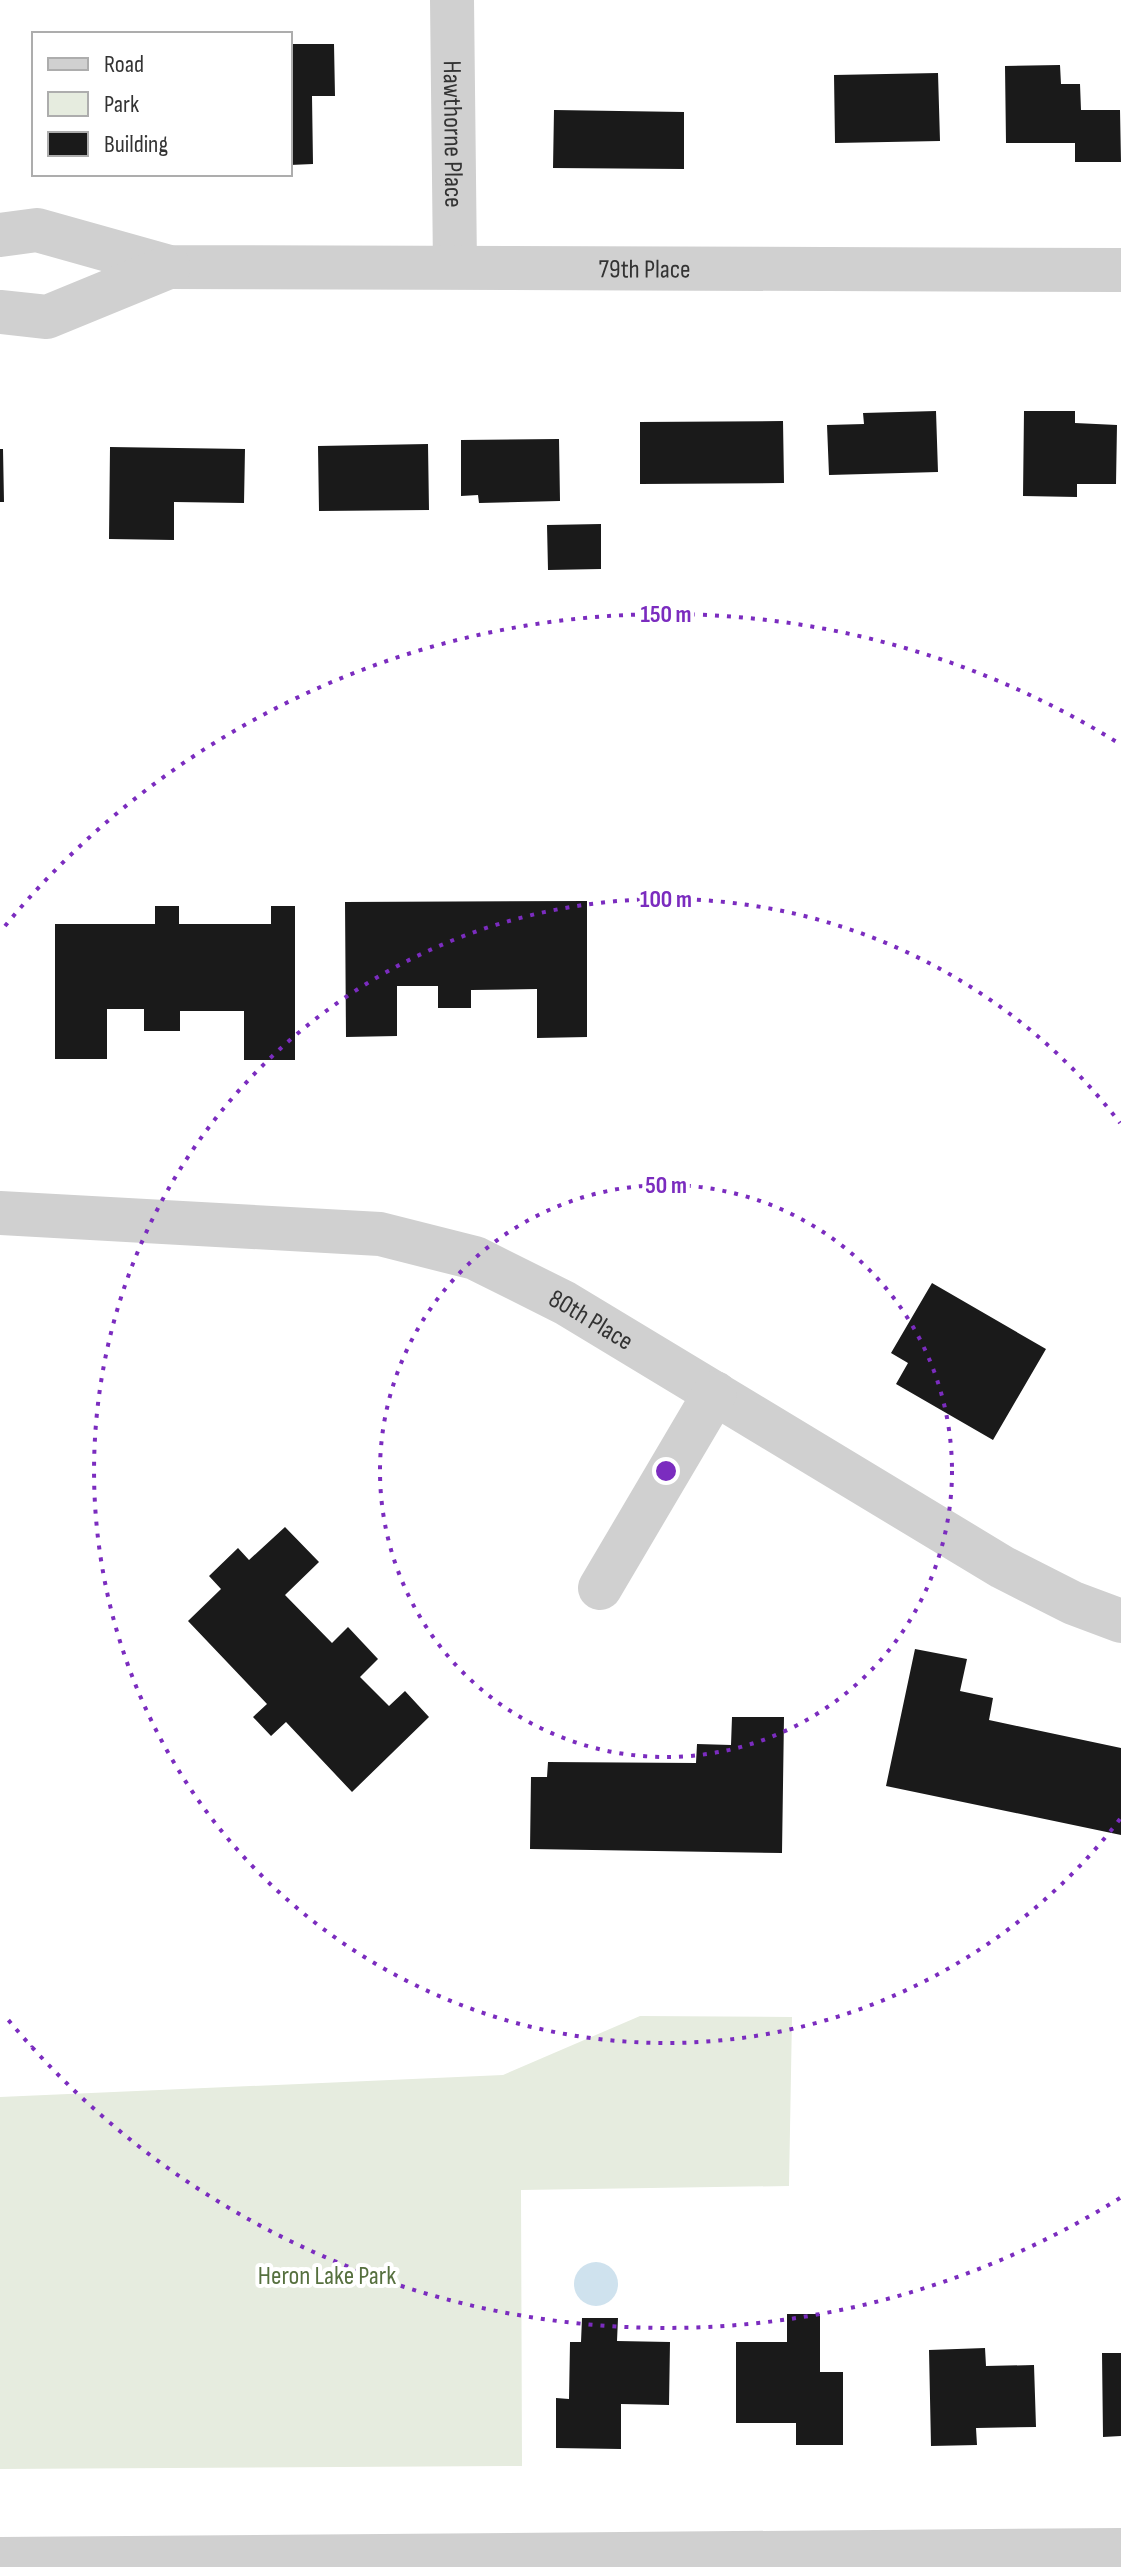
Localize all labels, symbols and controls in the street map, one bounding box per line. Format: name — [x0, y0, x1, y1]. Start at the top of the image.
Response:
legend — [32, 32, 292, 176]
text: Road — [104, 50, 144, 79]
street label: Hawthorne Place — [436, 60, 468, 208]
text: Park — [104, 90, 139, 119]
text: Building — [104, 130, 168, 159]
street label: 79th Place — [599, 254, 691, 286]
text: 150 m — [640, 600, 692, 629]
text: 100 m — [640, 885, 692, 914]
text: 50 m — [645, 1171, 687, 1200]
street label: 80th Place — [543, 1284, 638, 1357]
centre of rings — [652, 1457, 680, 1485]
park label: Heron Lake Park — [258, 2261, 396, 2292]

